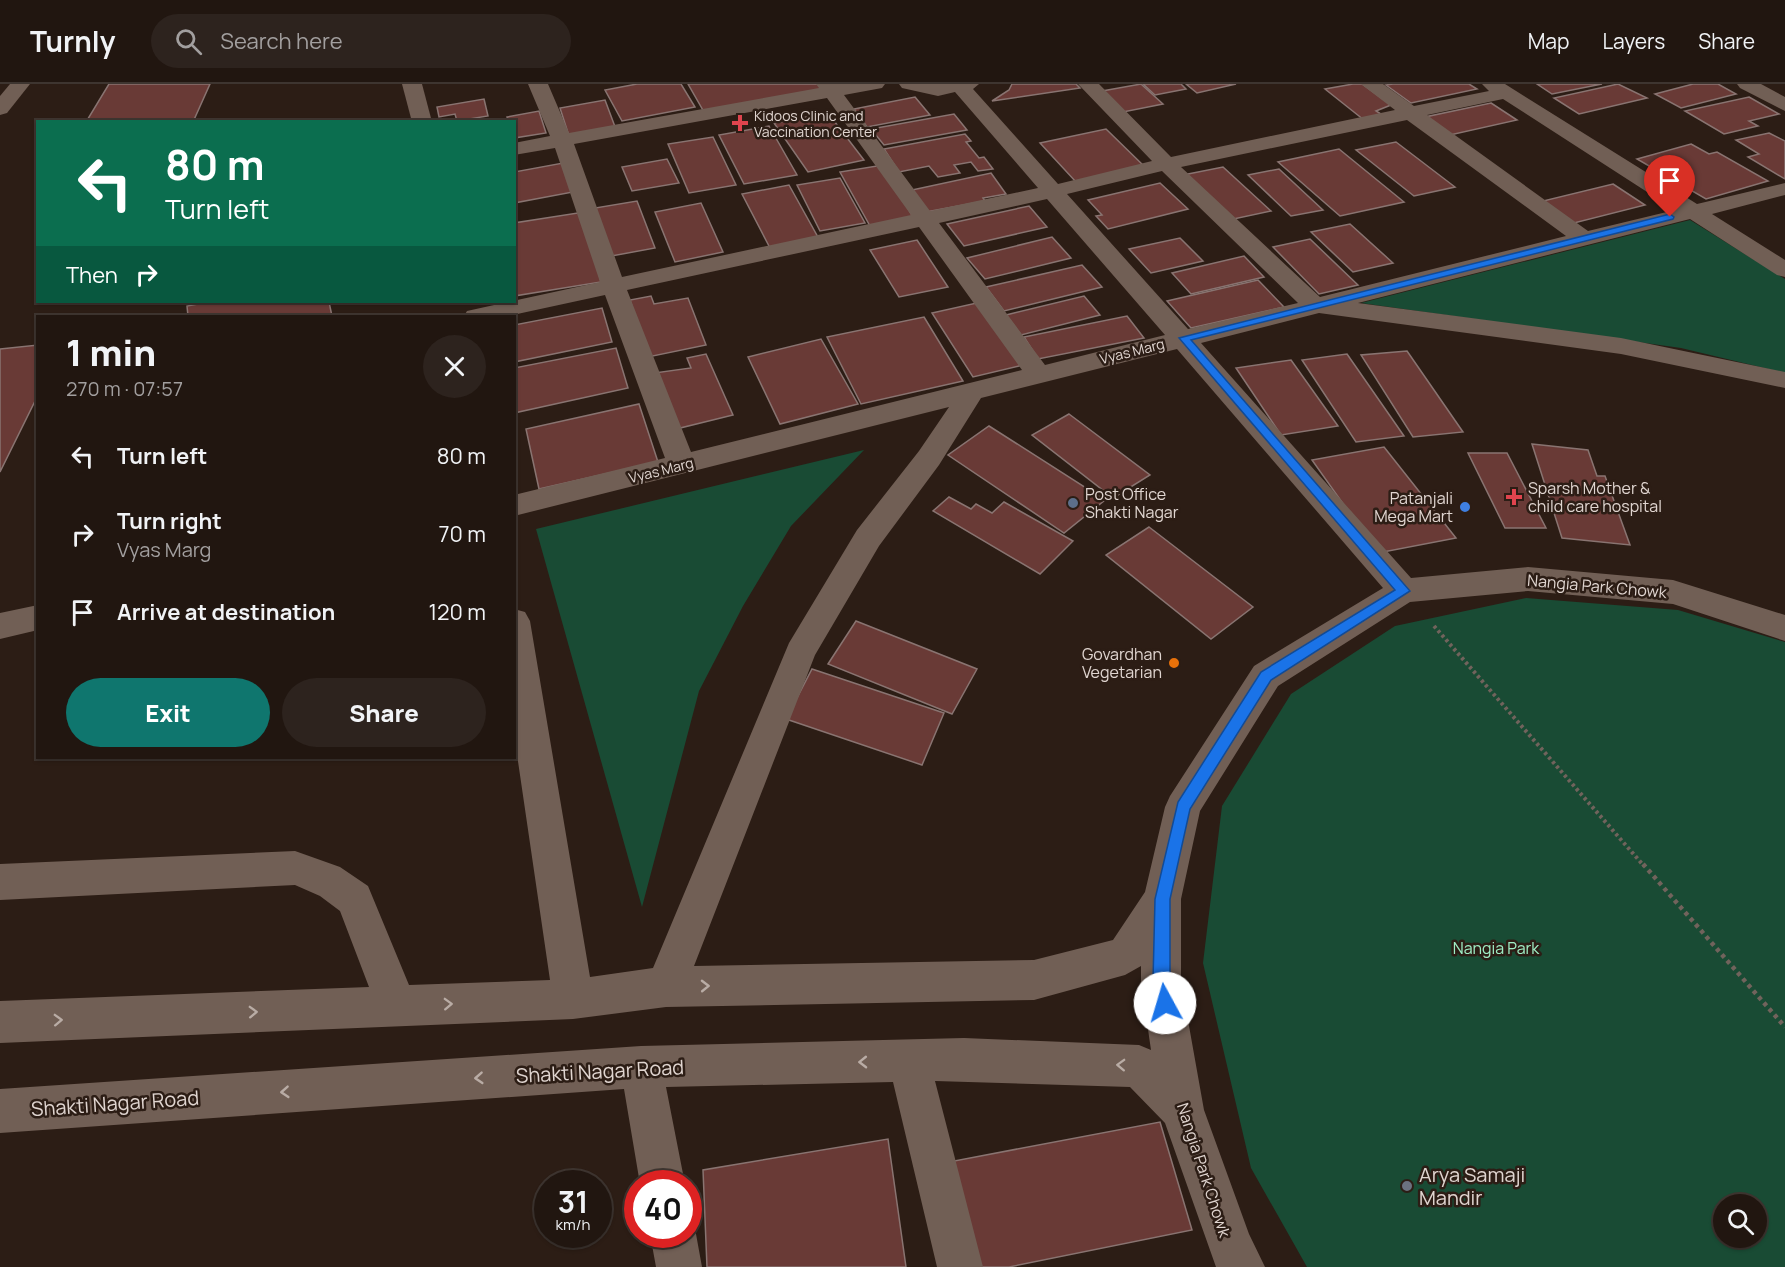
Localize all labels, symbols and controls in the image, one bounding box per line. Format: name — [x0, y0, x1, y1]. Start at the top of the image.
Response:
search box — [151, 14, 571, 68]
text: Turnly — [30, 22, 115, 60]
icon: search — [172, 25, 205, 58]
text: Search here — [220, 26, 343, 56]
text: Map — [1528, 27, 1569, 55]
text: Layers — [1602, 27, 1665, 55]
text: Share — [1698, 27, 1755, 55]
place label: Kidoos Clinic and Vaccination Center — [754, 106, 877, 141]
marker: Kidoos Clinic and Vaccination Center — [731, 114, 749, 132]
text: 80 m — [165, 135, 265, 193]
icon: left — [66, 144, 144, 222]
pin — [1644, 155, 1695, 217]
icon: arrive — [1653, 164, 1686, 197]
text: Turn left — [165, 190, 269, 227]
icon: right — [130, 258, 163, 291]
text: Then — [66, 260, 118, 290]
text: 1 min — [66, 328, 156, 377]
street label: Vyas Marg — [1098, 334, 1166, 368]
button: close — [423, 335, 486, 398]
text: 270 m · 07:57 — [66, 375, 183, 402]
icon: left — [66, 440, 99, 473]
text: Turn left — [117, 441, 207, 471]
text: 80 m — [437, 441, 486, 471]
street label: Vyas Marg — [627, 453, 695, 487]
place label: Sparsh Mother & child care hospital — [1528, 477, 1662, 517]
place label: Post Office Shakti Nagar — [1085, 483, 1179, 523]
place label: Patanjali Mega Mart — [1374, 487, 1453, 527]
marker: Sparsh Mother & child care hospital — [1505, 488, 1523, 506]
marker: Post Office Shakti Nagar — [1066, 496, 1080, 510]
marker: Patanjali Mega Mart — [1458, 500, 1472, 514]
text: Turn right — [117, 506, 222, 536]
icon: right — [66, 518, 99, 551]
text: 70 m — [438, 519, 486, 549]
text: Vyas Marg — [117, 536, 211, 563]
street label: Nangia Park Chowk — [1526, 569, 1669, 603]
icon: arrive — [66, 596, 99, 629]
text: Arrive at destination — [117, 597, 335, 627]
text: 120 m — [428, 597, 486, 627]
place label: Govardhan Vegetarian — [1082, 643, 1162, 683]
marker: Govardhan Vegetarian — [1167, 656, 1181, 670]
button: Exit — [66, 678, 270, 747]
button: Share — [282, 678, 486, 747]
park label: Nangia Park — [1453, 937, 1540, 959]
position arrow — [1133, 971, 1197, 1035]
one-way arrow — [701, 980, 710, 993]
one-way arrow — [444, 997, 453, 1010]
one-way arrow — [249, 1005, 258, 1018]
one-way arrow — [54, 1013, 63, 1026]
street label: Shakti Nagar Road — [515, 1053, 685, 1089]
one-way arrow — [858, 1055, 867, 1068]
one-way arrow — [1116, 1059, 1125, 1072]
one-way arrow — [475, 1072, 484, 1085]
street label: Shakti Nagar Road — [30, 1084, 200, 1122]
one-way arrow — [280, 1085, 289, 1098]
street label: Nangia Park Chowk — [1172, 1100, 1236, 1241]
place label: Arya Samaji Mandir — [1419, 1161, 1525, 1211]
speed limit sign: 40 — [624, 1170, 702, 1248]
marker: Arya Samaji Mandir — [1400, 1179, 1414, 1193]
text: 31 — [558, 1181, 588, 1222]
map controls — [1713, 1194, 1767, 1248]
button: search — [1713, 1194, 1767, 1248]
text: km/h — [556, 1214, 590, 1235]

